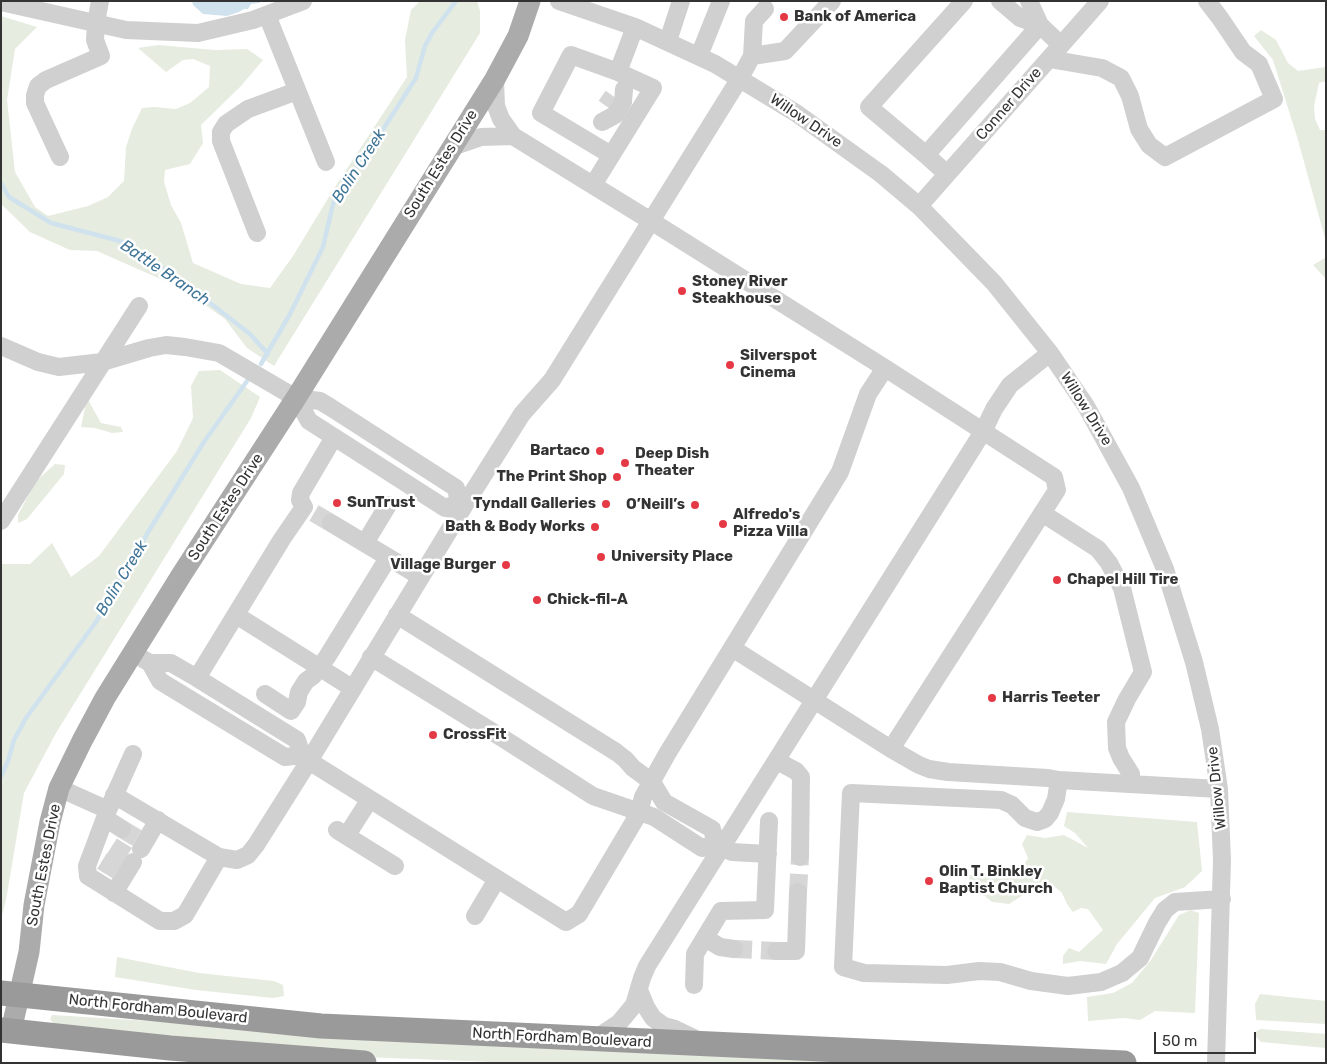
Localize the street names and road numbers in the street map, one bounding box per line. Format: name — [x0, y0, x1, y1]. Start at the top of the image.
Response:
street label: Conner Drive — [972, 64, 1046, 144]
street label: Willow Drive — [767, 90, 845, 152]
street label: South Estes Drive — [400, 107, 482, 221]
street label: Willow Drive — [1056, 369, 1116, 449]
street label: South Estes Drive — [185, 450, 267, 564]
street label: Willow Drive — [1204, 746, 1230, 830]
street label: South Estes Drive — [23, 802, 65, 928]
street label: North Fordham Boulevard — [68, 991, 248, 1027]
street label: North Fordham Boulevard — [472, 1024, 652, 1052]

